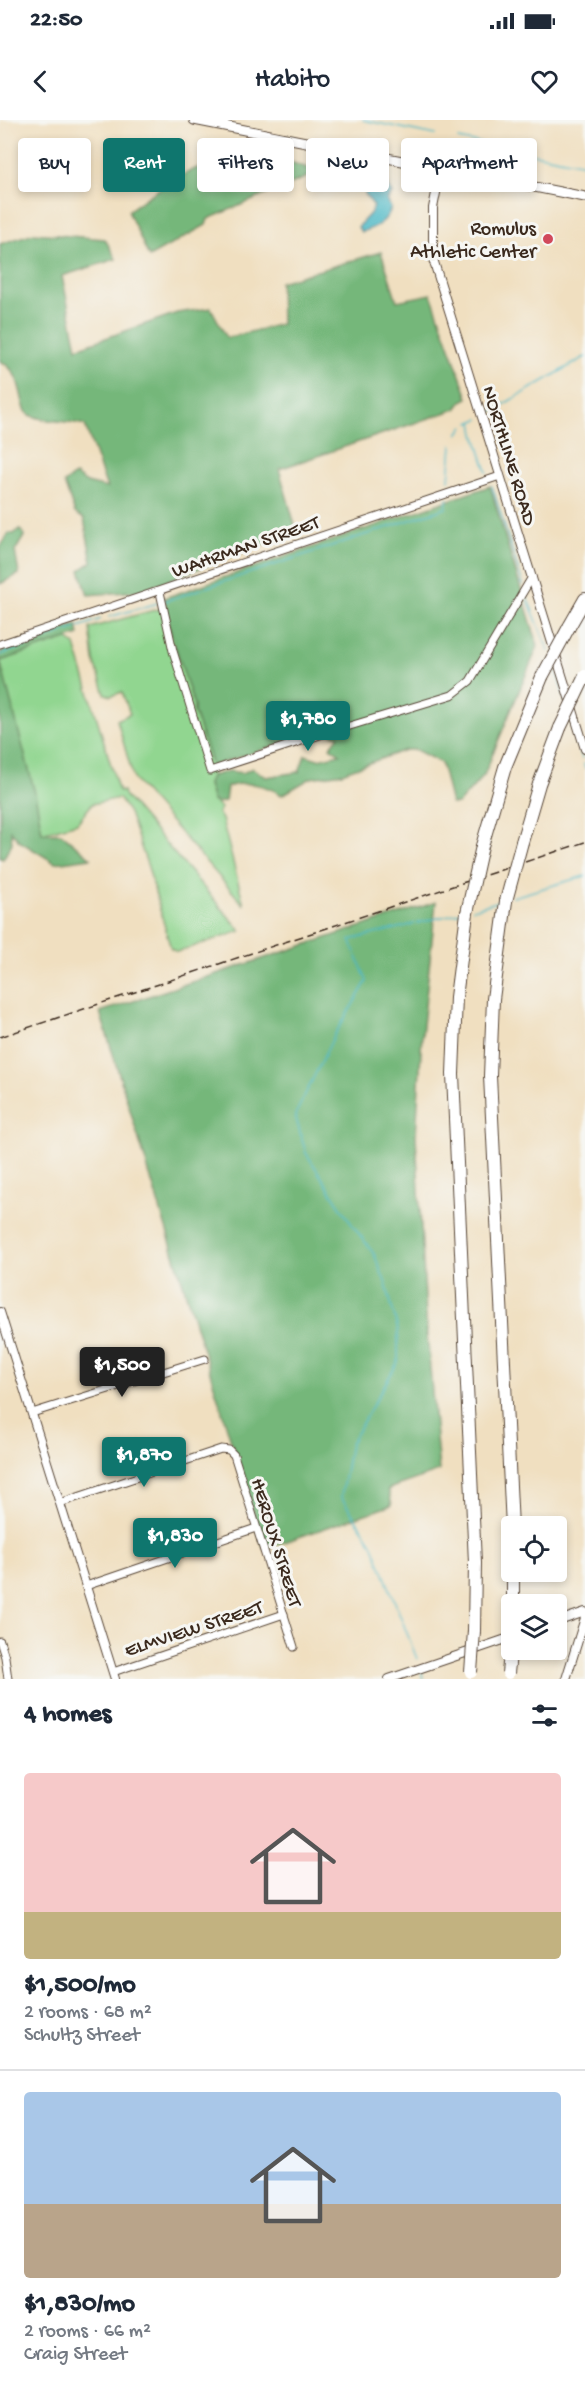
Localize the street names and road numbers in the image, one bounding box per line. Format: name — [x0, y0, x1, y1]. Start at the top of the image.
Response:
street label: NORTHLINE ROAD — [476, 384, 540, 529]
street label: WAHRMAN STREET — [169, 512, 324, 584]
street label: HEROUX STREET — [244, 1476, 306, 1611]
street label: ELMVIEW STREET — [122, 1597, 267, 1663]

